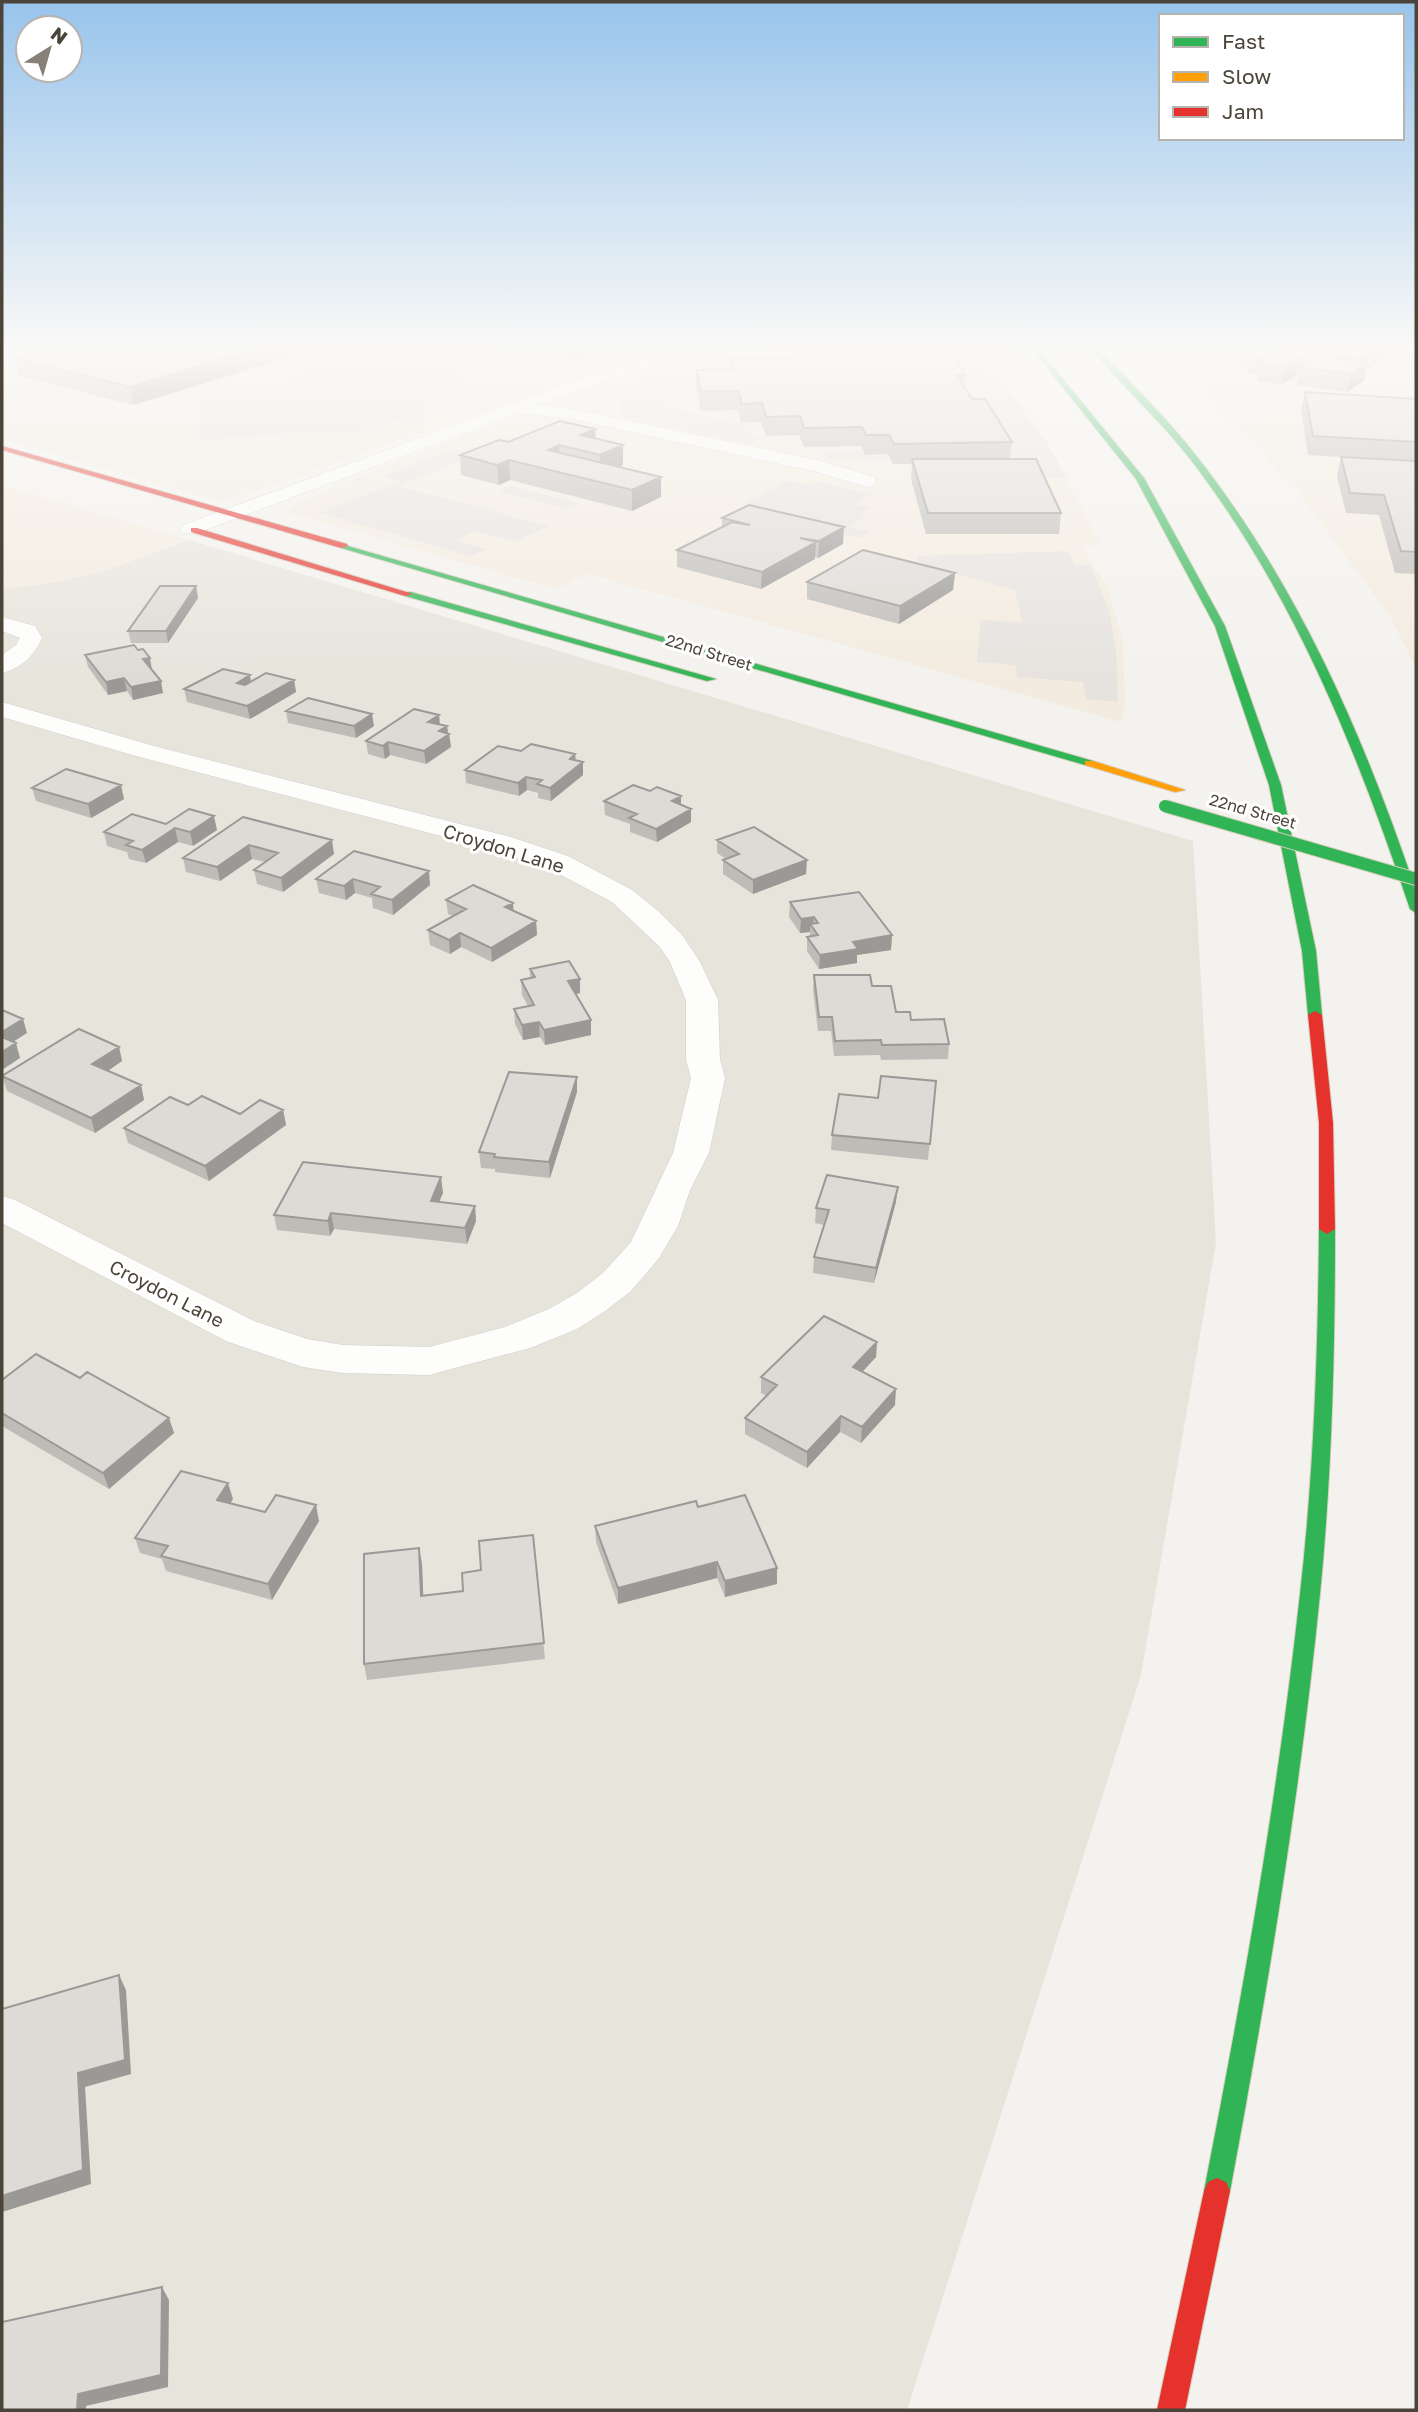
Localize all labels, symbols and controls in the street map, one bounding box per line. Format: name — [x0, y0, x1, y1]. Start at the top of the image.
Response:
north arrow — [14, 14, 84, 84]
legend — [1159, 14, 1404, 140]
text: N — [47, 21, 72, 49]
text: Fast — [1222, 28, 1265, 54]
text: Slow — [1222, 63, 1271, 89]
text: Jam — [1222, 98, 1264, 124]
street label: 22nd Street — [663, 629, 755, 675]
street label: 22nd Street — [1207, 789, 1299, 833]
street label: Croydon Lane — [441, 819, 567, 877]
street label: Croydon Lane — [106, 1254, 228, 1332]

